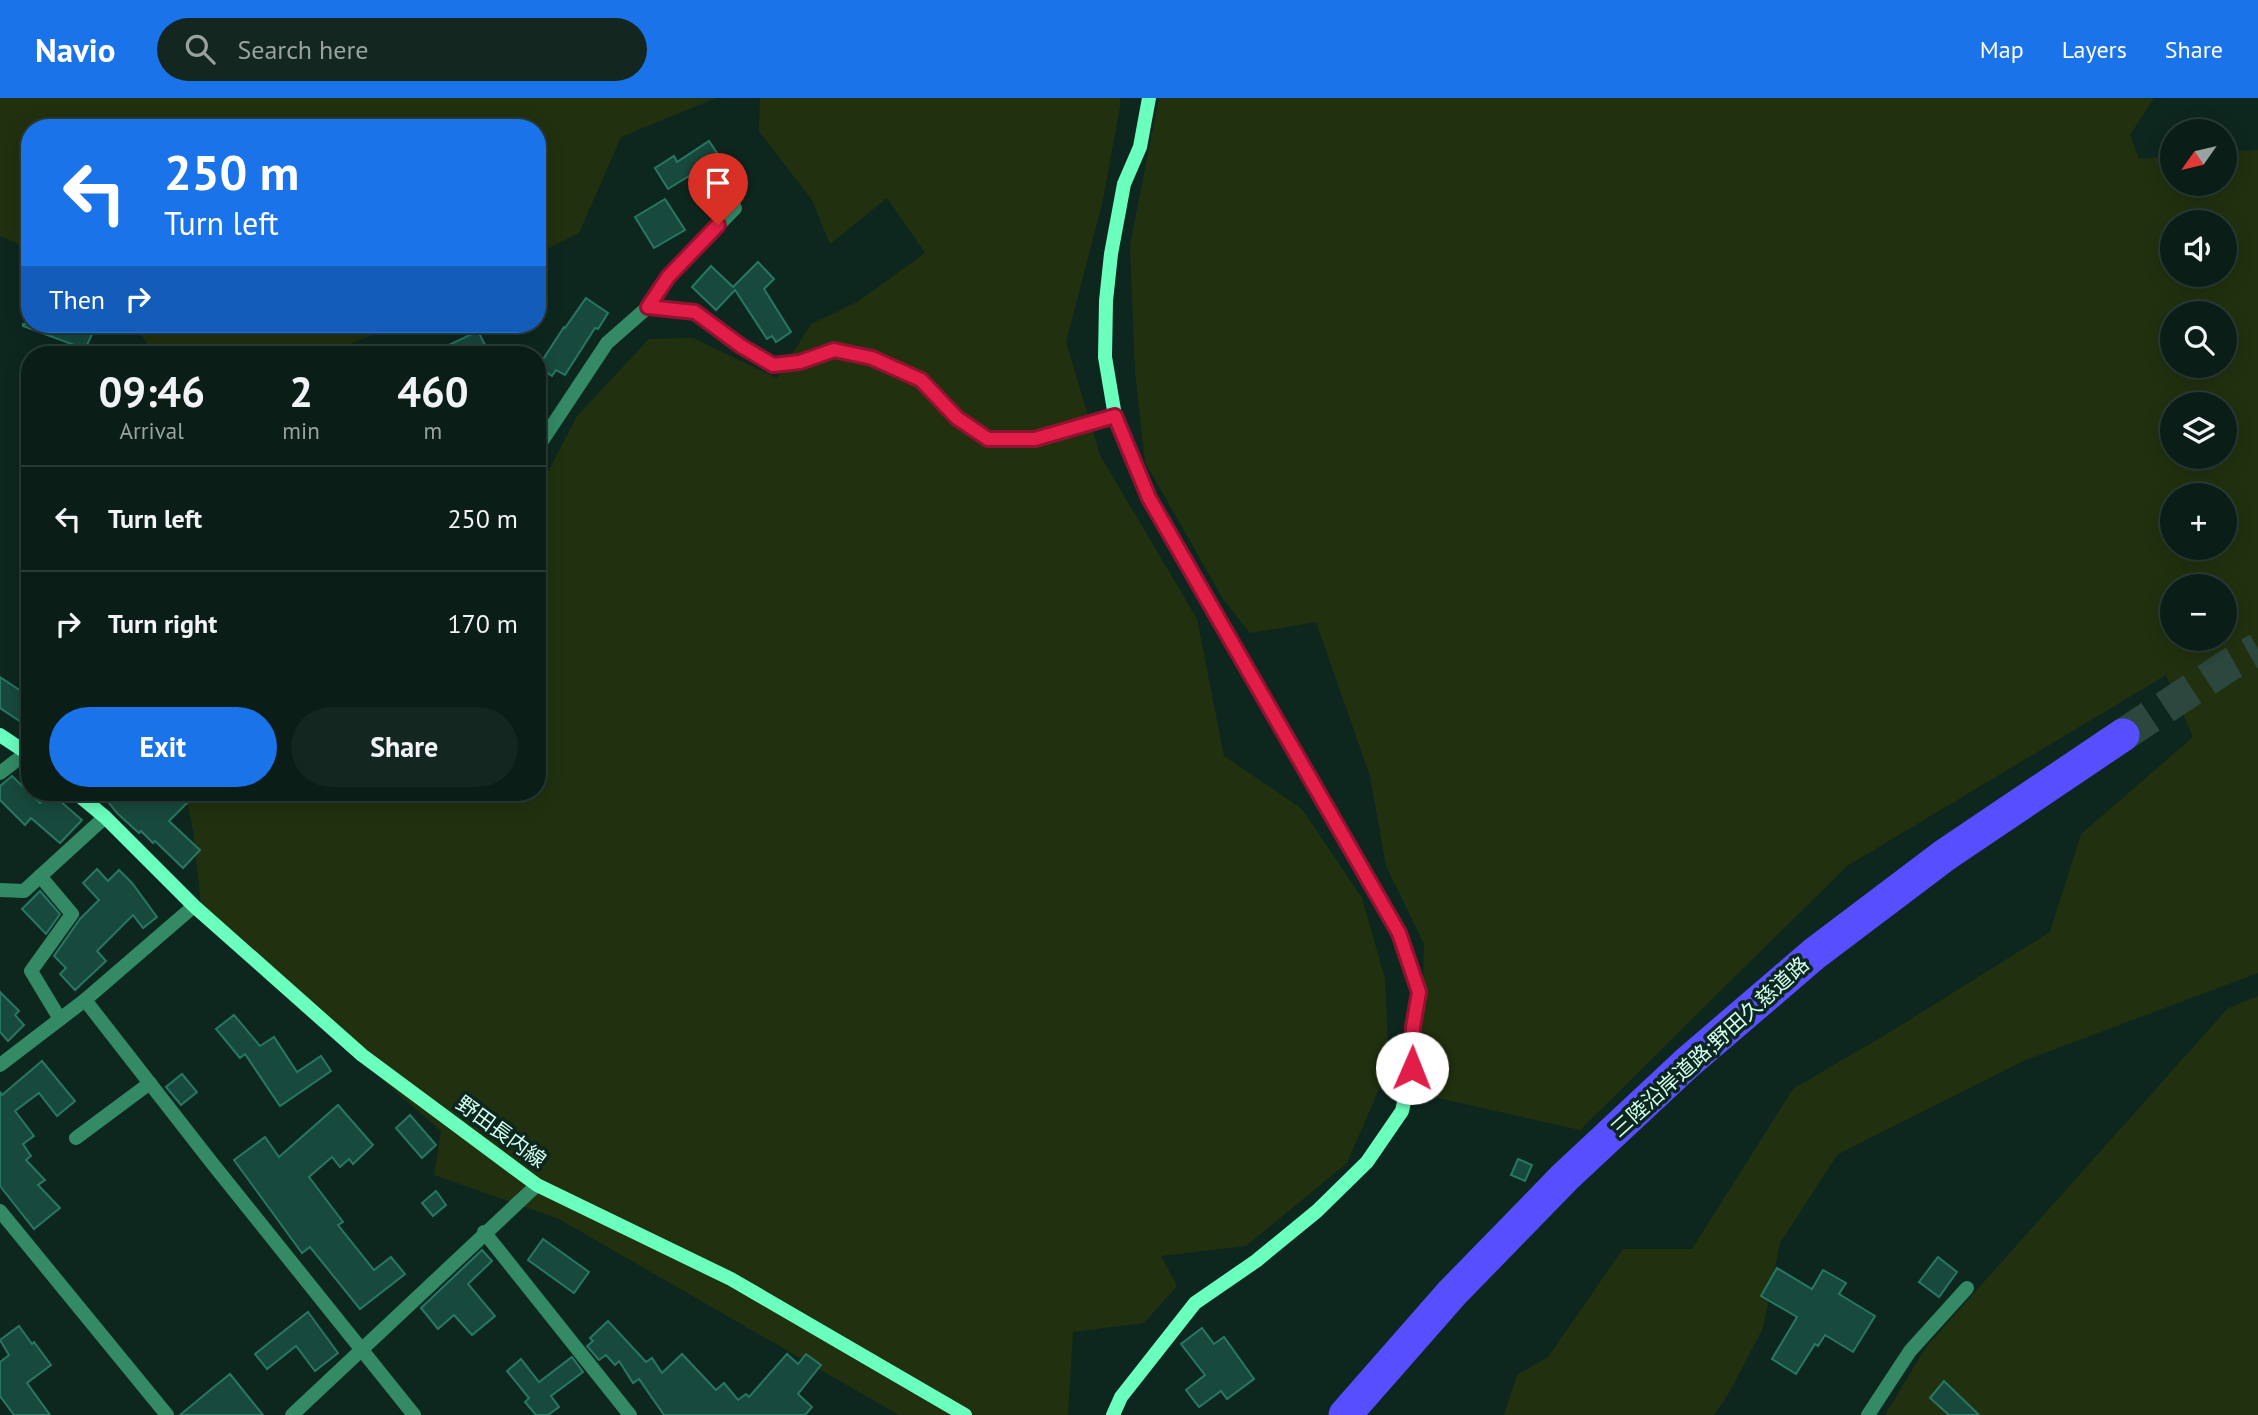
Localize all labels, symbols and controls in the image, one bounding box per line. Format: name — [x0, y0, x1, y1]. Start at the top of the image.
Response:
search box — [157, 18, 647, 81]
text: Navio — [35, 28, 115, 71]
icon: search — [181, 30, 219, 68]
text: Search here — [237, 33, 369, 66]
text: Map — [1980, 34, 2024, 65]
text: Layers — [2062, 34, 2127, 65]
text: Share — [2165, 34, 2223, 65]
north arrow — [2160, 119, 2236, 196]
map controls — [2160, 119, 2237, 651]
text: 250 m — [164, 140, 299, 204]
icon: left — [49, 147, 140, 238]
pin — [688, 153, 748, 225]
icon: arrive — [699, 164, 737, 202]
text: Turn left — [164, 202, 279, 244]
button: sound — [2160, 210, 2237, 287]
icon: right — [119, 280, 157, 318]
text: Then — [49, 283, 105, 316]
button: search — [2160, 301, 2237, 378]
text: 09:46 — [98, 364, 205, 419]
text: 2 — [289, 364, 313, 419]
text: 460 — [397, 364, 469, 419]
button: layers — [2160, 392, 2237, 469]
text: Arrival — [119, 416, 184, 445]
text: min — [282, 416, 320, 445]
text: m — [424, 416, 442, 445]
button: + — [2160, 483, 2237, 560]
icon: left — [49, 500, 87, 538]
text: Turn left — [108, 502, 202, 535]
text: 250 m — [447, 502, 518, 535]
button: − — [2160, 574, 2237, 651]
icon: right — [49, 605, 87, 643]
text: Turn right — [108, 607, 217, 640]
text: 170 m — [447, 607, 518, 640]
button: Exit — [49, 707, 277, 787]
button: Share — [291, 707, 518, 787]
street label: 三陸沿岸道路;野田久慈道路 — [1605, 950, 1814, 1143]
position arrow — [1375, 1031, 1449, 1105]
street label: 野田長内線 — [451, 1090, 552, 1173]

